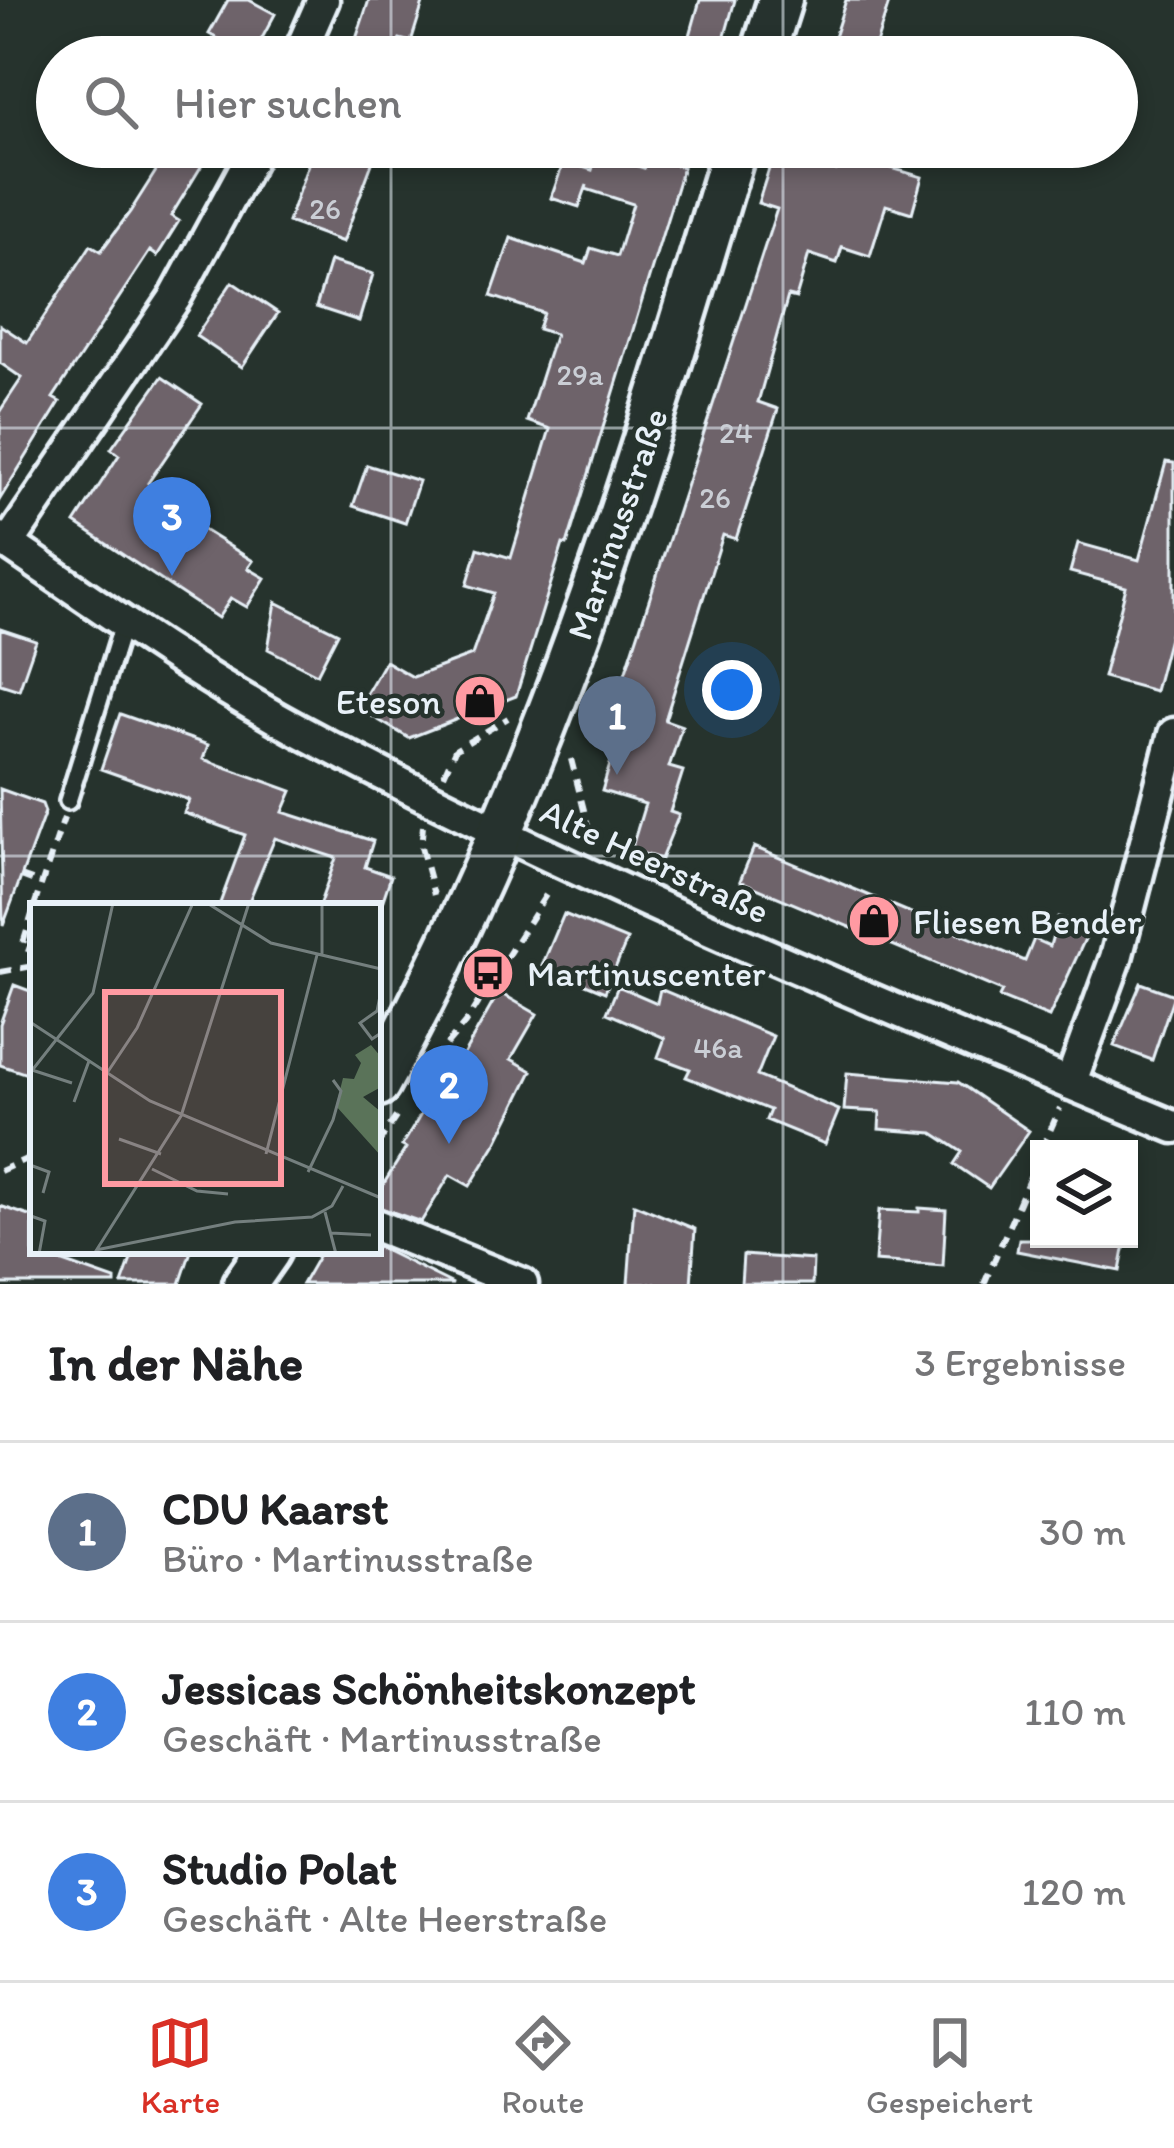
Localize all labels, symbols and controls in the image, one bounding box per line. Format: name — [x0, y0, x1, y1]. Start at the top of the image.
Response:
search box — [36, 36, 1138, 168]
icon: search — [78, 69, 144, 135]
text: Hier suchen — [174, 75, 402, 129]
house number: 26 — [309, 190, 341, 227]
house number: 29a — [556, 356, 604, 393]
street label: Martinusstraße — [557, 402, 677, 646]
house number: 24 — [719, 414, 753, 451]
pin: 3 — [133, 477, 211, 576]
house number: 26 — [699, 479, 731, 516]
your location — [702, 660, 762, 720]
shop icon: Eteson — [452, 673, 508, 729]
pin: 1 — [578, 676, 656, 775]
place label: Eteson — [336, 680, 441, 723]
street label: Alte Heerstraße — [534, 789, 776, 933]
shop icon: Fliesen Bender — [846, 893, 902, 949]
place label: Fliesen Bender — [913, 900, 1142, 943]
inset map — [30, 903, 381, 1254]
bus stop icon: Martinuscenter — [460, 945, 516, 1001]
place label: Martinuscenter — [527, 952, 766, 995]
house number: 46a — [693, 1029, 743, 1066]
pin: 2 — [410, 1045, 488, 1144]
map controls — [1030, 1140, 1138, 1248]
button: layers — [1030, 1140, 1138, 1248]
text: In der Nähe — [48, 1332, 303, 1393]
text: 3 Ergebnisse — [915, 1339, 1126, 1386]
text: CDU Kaarst — [162, 1481, 389, 1535]
text: 1 — [78, 1508, 96, 1555]
text: 30 m — [1039, 1508, 1126, 1555]
text: Büro · Martinusstraße — [162, 1535, 534, 1582]
text: Jessicas Schönheitskonzept — [162, 1661, 696, 1715]
text: 2 — [77, 1688, 97, 1735]
text: 110 m — [1024, 1688, 1126, 1735]
text: Geschäft · Martinusstraße — [162, 1715, 602, 1762]
text: Studio Polat — [162, 1841, 397, 1895]
text: 3 — [76, 1868, 98, 1915]
text: 120 m — [1022, 1868, 1126, 1915]
text: Geschäft · Alte Heerstraße — [162, 1895, 607, 1942]
tab: Karte — [141, 2010, 220, 2121]
tab: Route — [502, 2010, 585, 2121]
tab: Gespeichert — [866, 2010, 1033, 2121]

